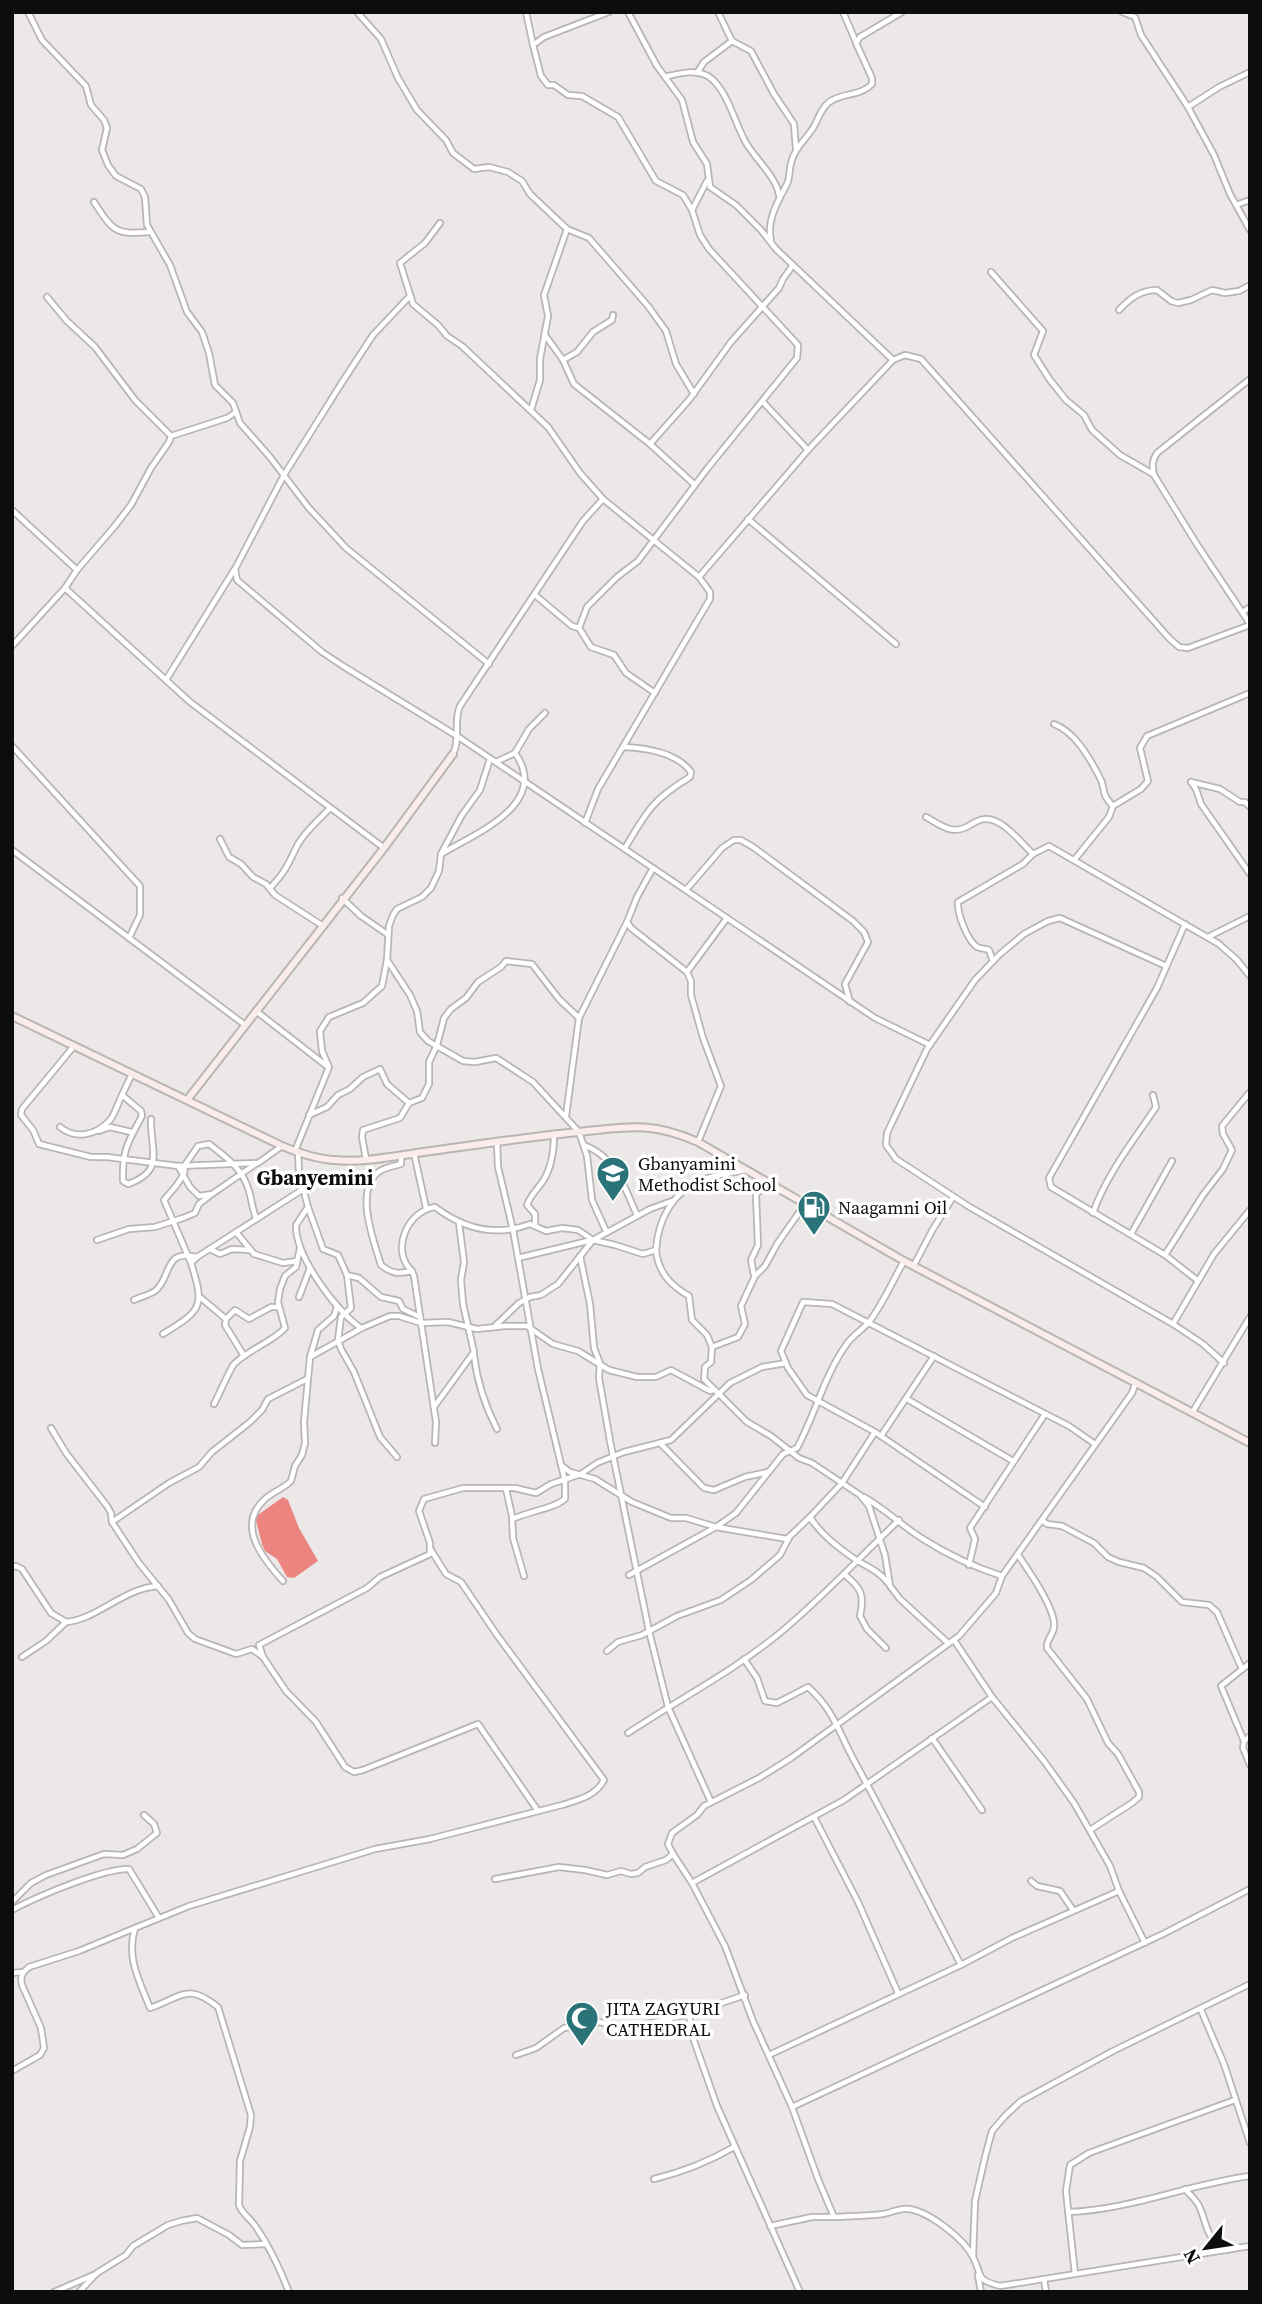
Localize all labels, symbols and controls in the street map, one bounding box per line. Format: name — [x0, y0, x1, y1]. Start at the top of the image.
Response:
place label: Gbanyamini Methodist School — [638, 1151, 777, 1197]
school or university icon: Gbanyamini Methodist School — [594, 1154, 632, 1203]
district label: Gbanyemini — [257, 1163, 374, 1192]
fuel station icon: Naagamni Oil — [795, 1188, 833, 1237]
place label: Naagamni Oil — [838, 1195, 947, 1220]
place label: JITA ZAGYURI CATHEDRAL — [605, 1996, 720, 2042]
mosque icon: JITA ZAGYURI CATHEDRAL — [563, 1999, 601, 2048]
north arrow — [1171, 2213, 1241, 2283]
text: N — [1176, 2244, 1206, 2269]

